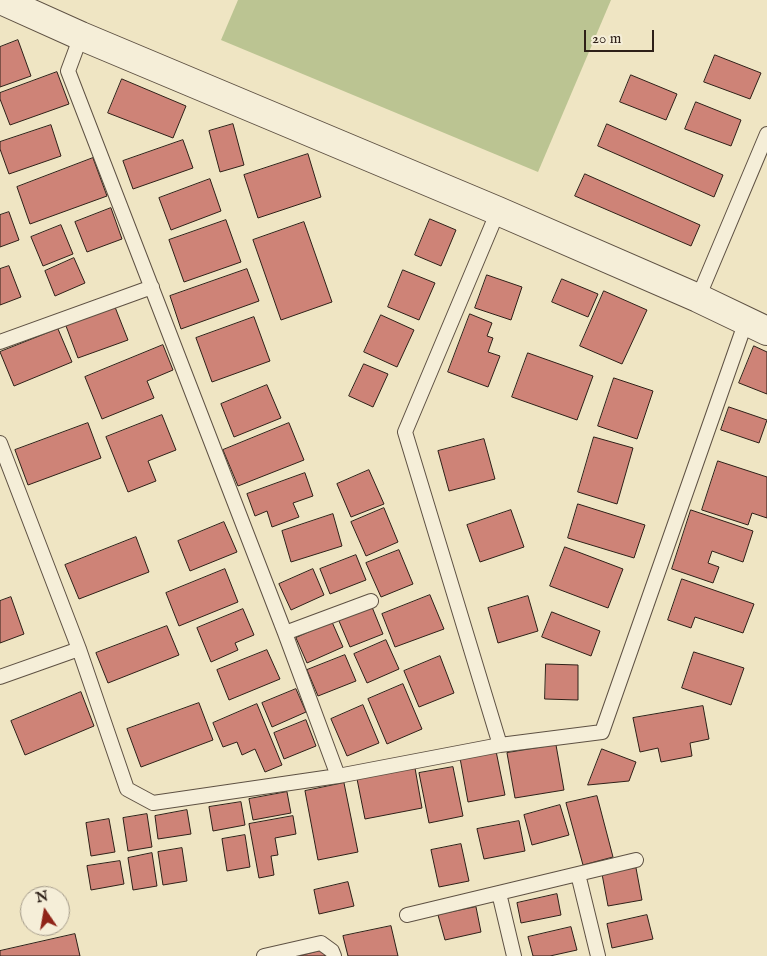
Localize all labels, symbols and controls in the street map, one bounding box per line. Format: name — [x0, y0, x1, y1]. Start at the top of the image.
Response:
scale bar — [587, 20, 657, 52]
text: 20 m — [592, 29, 621, 48]
north arrow — [20, 886, 70, 936]
text: N — [34, 887, 50, 907]

